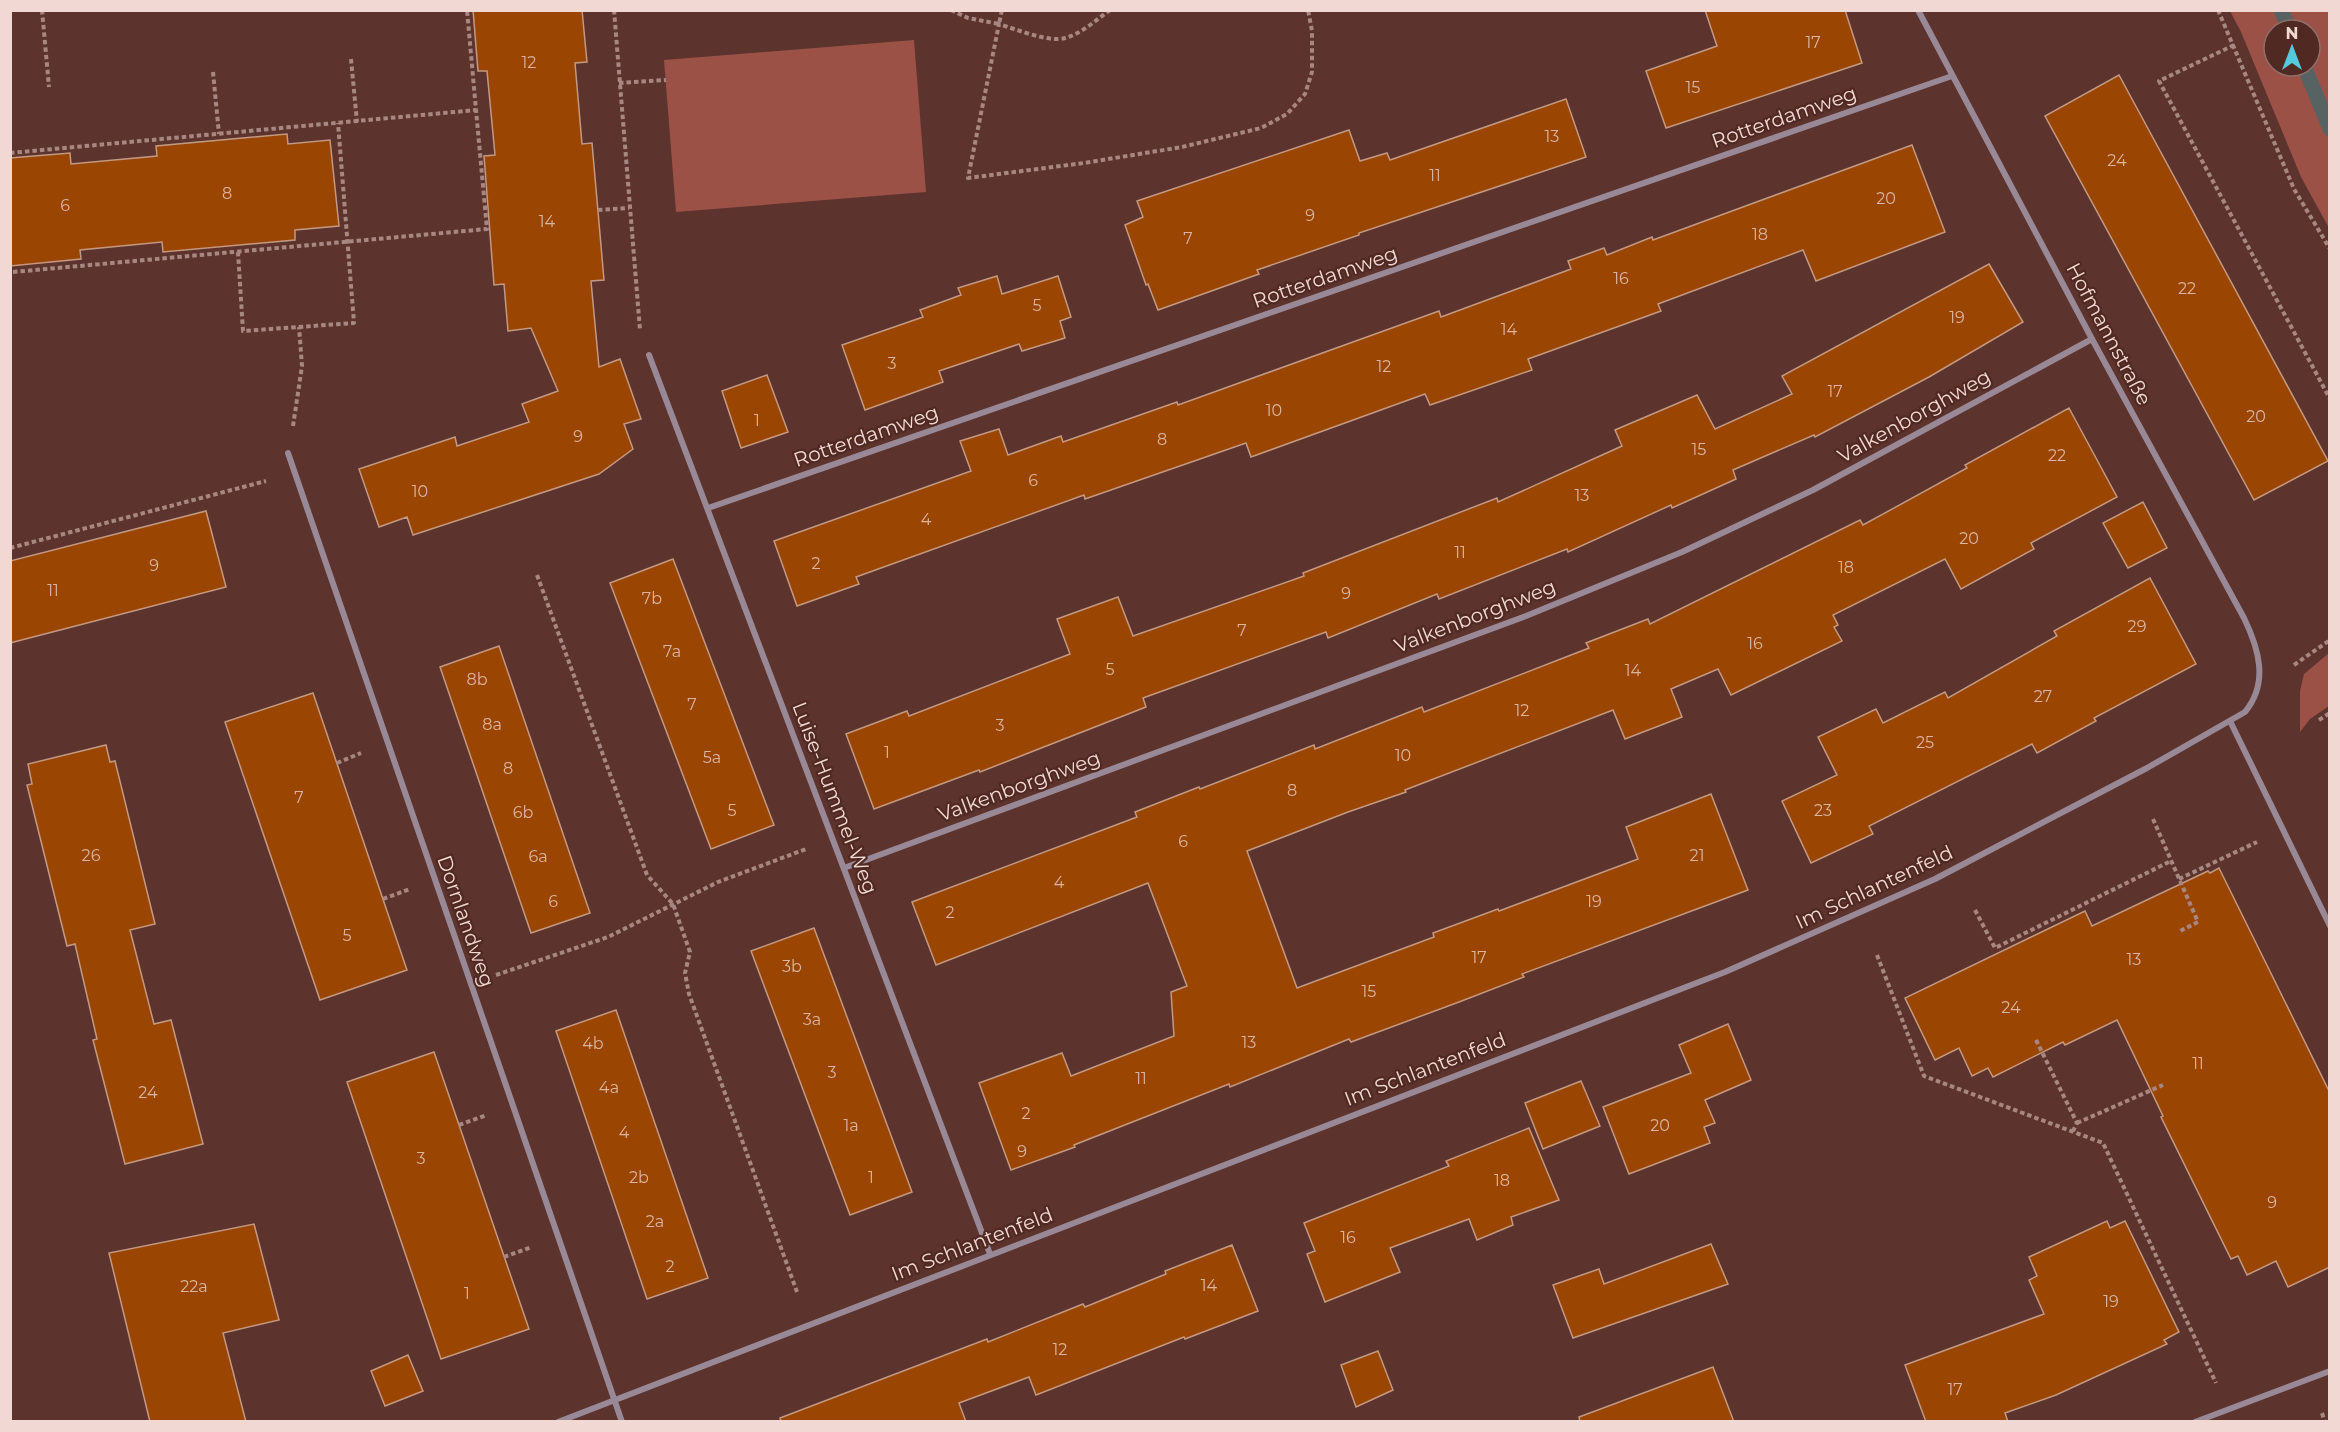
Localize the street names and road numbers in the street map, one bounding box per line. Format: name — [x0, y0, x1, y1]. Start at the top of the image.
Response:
street label: Rotterdamweg — [1708, 81, 1860, 153]
street label: Rotterdamweg — [1249, 241, 1401, 313]
street label: Hofmannstraße — [2061, 259, 2157, 409]
street label: Valkenborghweg — [1833, 364, 1995, 468]
street label: Rotterdamweg — [790, 400, 942, 472]
street label: Valkenborghweg — [1391, 574, 1559, 658]
street label: Luise-Hummel-Weg — [787, 699, 883, 897]
street label: Valkenborghweg — [934, 745, 1104, 827]
street label: Im Schlantenfeld — [1791, 840, 1957, 934]
street label: Dornlandweg — [432, 852, 500, 990]
street label: Im Schlantenfeld — [1341, 1027, 1509, 1111]
street label: Im Schlantenfeld — [888, 1202, 1056, 1286]

